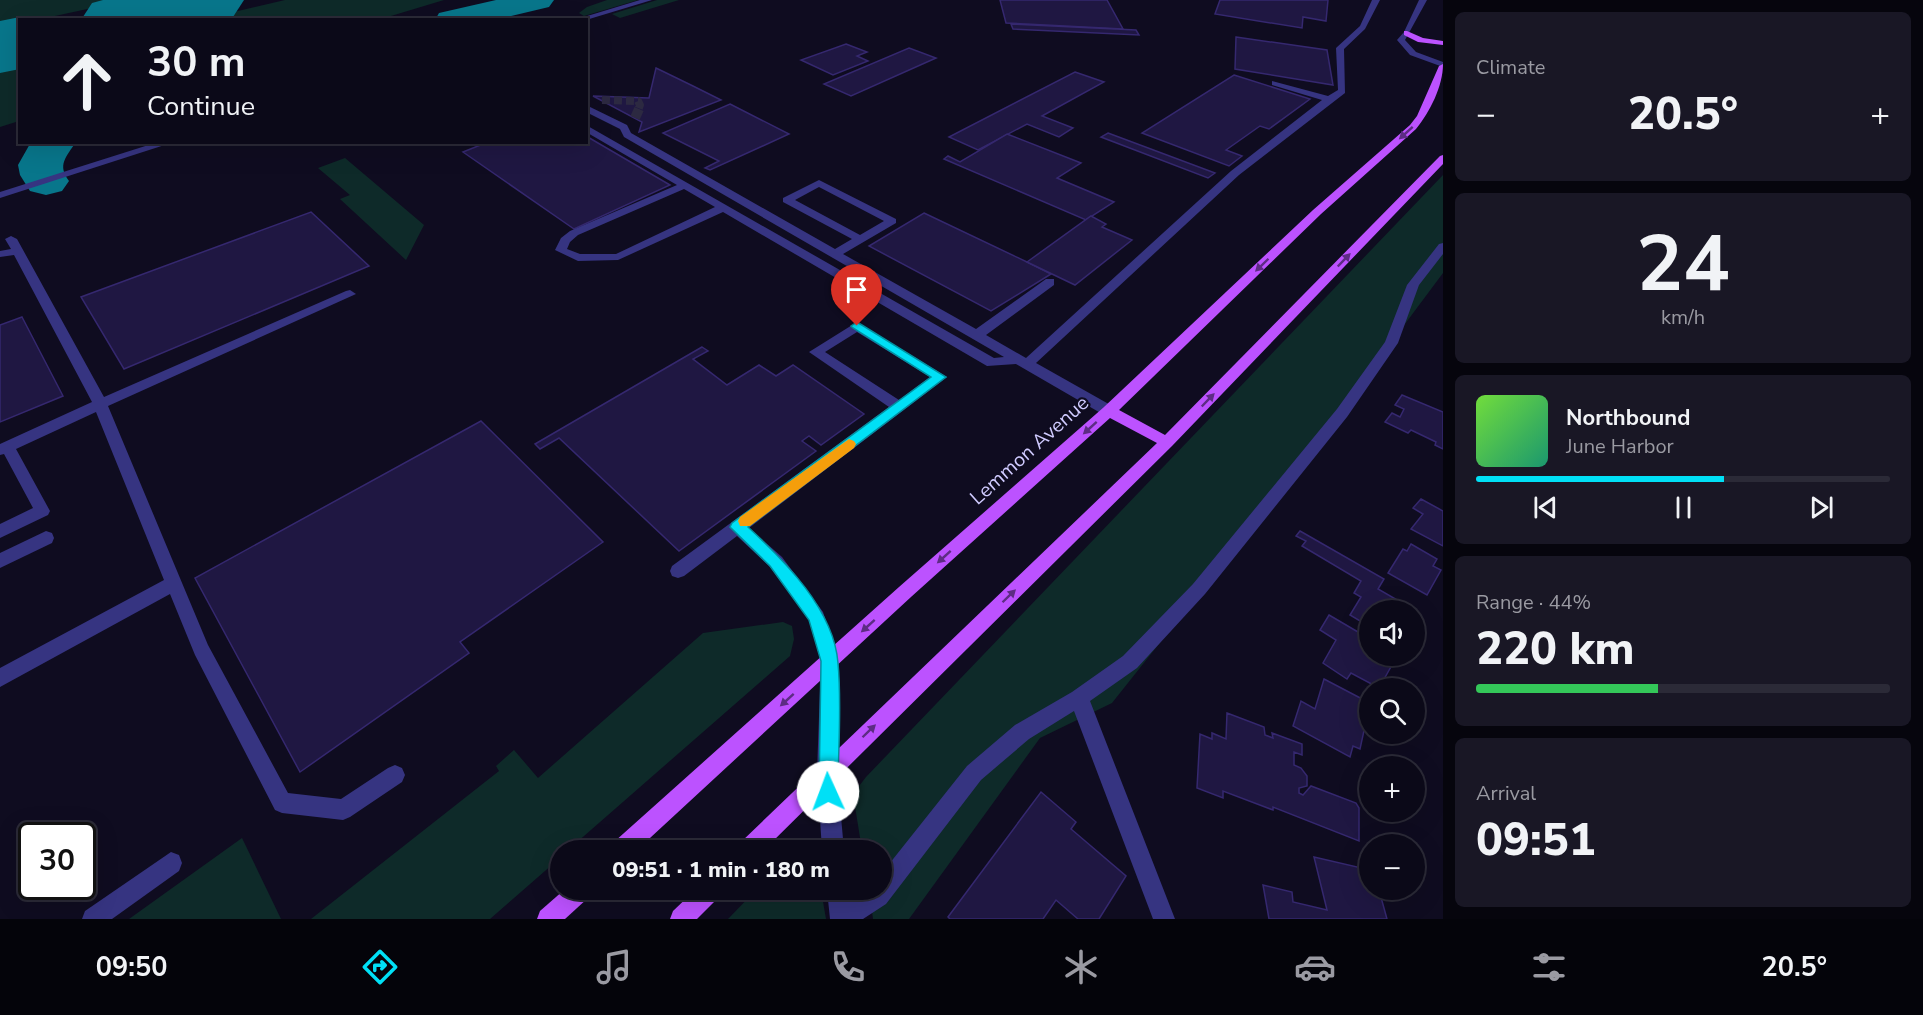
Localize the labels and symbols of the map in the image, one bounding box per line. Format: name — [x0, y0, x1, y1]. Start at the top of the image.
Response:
one-way arrow — [1399, 126, 1414, 139]
one-way arrow — [1336, 254, 1350, 268]
one-way arrow — [1255, 258, 1270, 271]
pin — [831, 264, 882, 326]
street label: Lemmon Avenue — [964, 390, 1095, 511]
one-way arrow — [1201, 393, 1215, 408]
one-way arrow — [1083, 421, 1098, 434]
one-way arrow — [937, 550, 952, 563]
one-way arrow — [1001, 589, 1015, 603]
one-way arrow — [860, 619, 875, 633]
one-way arrow — [780, 693, 794, 707]
one-way arrow — [861, 725, 875, 739]
position arrow — [796, 760, 860, 824]
speed limit sign: 30 — [18, 822, 96, 900]

